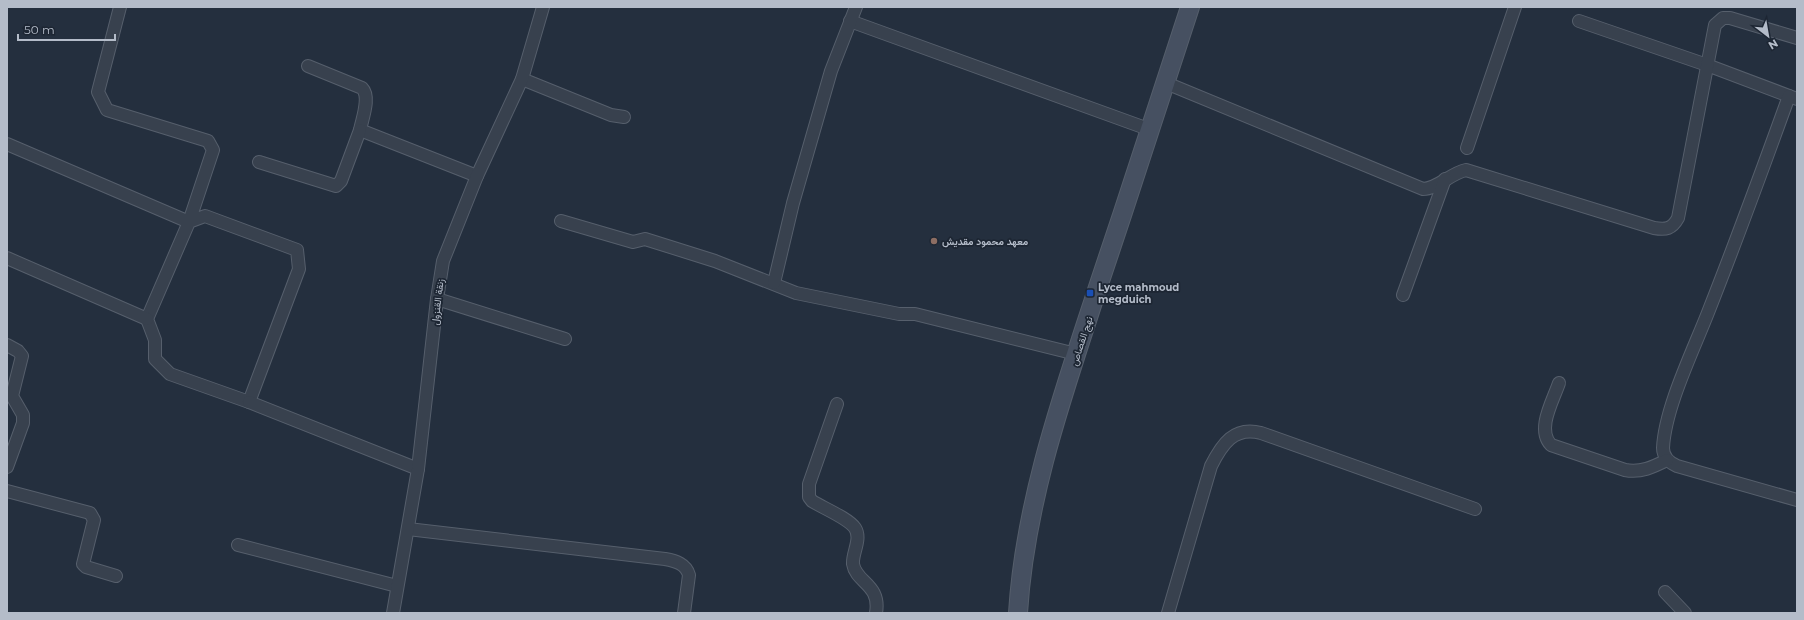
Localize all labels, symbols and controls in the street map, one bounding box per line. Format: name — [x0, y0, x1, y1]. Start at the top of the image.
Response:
scale bar — [18, 16, 115, 42]
north arrow — [1748, 16, 1788, 56]
text: 50 m — [24, 22, 55, 37]
text: N — [1766, 36, 1781, 53]
place label: معهد محمود مقديش — [942, 235, 1029, 248]
marker: معهد محمود مقديش — [929, 236, 939, 246]
street label: زنقة القنزول — [428, 278, 447, 326]
place label: Lyce mahmoud megduich — [1098, 281, 1179, 306]
marker: Lyce mahmoud megduich — [1085, 288, 1095, 298]
street label: نهج القصاص — [1067, 315, 1096, 368]

